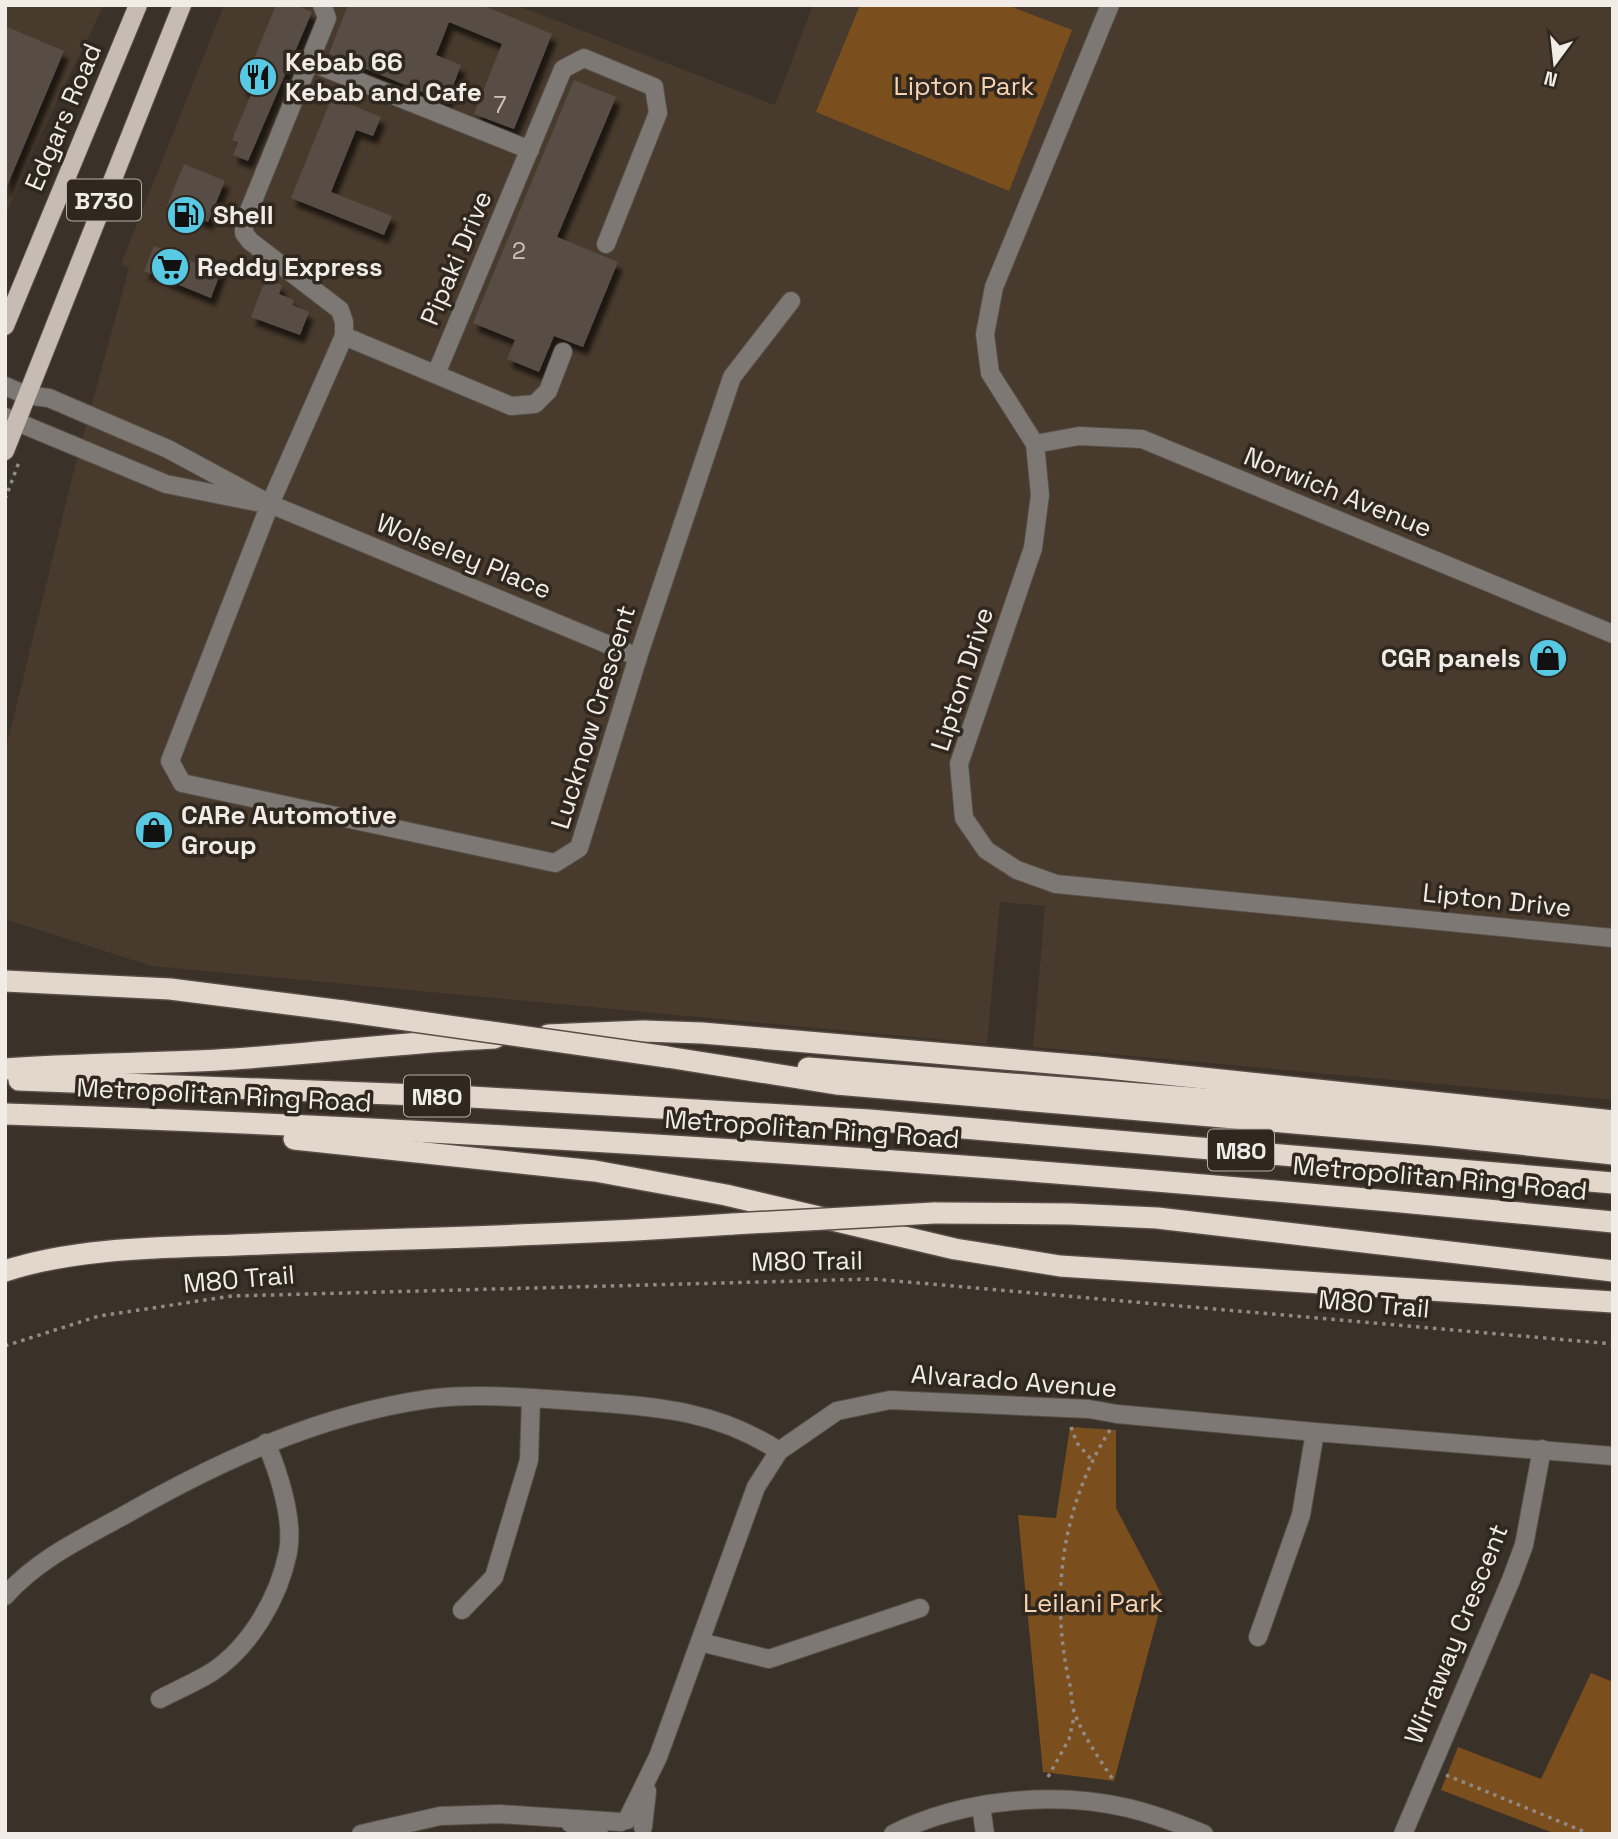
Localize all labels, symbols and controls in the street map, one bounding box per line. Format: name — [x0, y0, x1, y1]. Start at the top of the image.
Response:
north arrow — [1520, 28, 1590, 98]
street label: Edgars Road — [17, 38, 109, 196]
place label: Kebab 66 Kebab and Cafe — [285, 45, 482, 109]
restaurant icon: Kebab 66 Kebab and Cafe — [237, 56, 279, 98]
text: N — [1541, 65, 1560, 93]
park label: Lipton Park — [893, 69, 1035, 103]
house number: 7 — [494, 90, 507, 120]
road number: B730 — [67, 180, 141, 220]
street label: Pipaki Drive — [412, 186, 500, 330]
fuel station icon: Shell — [165, 194, 207, 236]
place label: Shell — [213, 198, 274, 232]
house number: 2 — [512, 236, 526, 266]
supermarket icon: Reddy Express — [149, 246, 191, 288]
place label: Reddy Express — [197, 250, 383, 284]
street label: Norwich Avenue — [1239, 439, 1437, 545]
street label: Wolseley Place — [371, 505, 557, 607]
street label: Lucknow Crescent — [543, 601, 643, 833]
street label: Lipton Drive — [923, 603, 1001, 755]
shop icon: CGR panels — [1527, 637, 1569, 679]
place label: CGR panels — [1381, 641, 1521, 675]
place label: CARe Automotive Group — [181, 798, 397, 862]
shop icon: CARe Automotive Group — [133, 809, 175, 851]
street label: Lipton Drive — [1421, 875, 1573, 925]
street label: Metropolitan Ring Road — [75, 1070, 373, 1120]
road number: M80 — [404, 1076, 470, 1116]
street label: Metropolitan Ring Road — [663, 1102, 961, 1156]
road number: M80 — [1208, 1130, 1274, 1170]
street label: Metropolitan Ring Road — [1291, 1148, 1589, 1208]
street label: M80 Trail — [751, 1243, 863, 1279]
street label: M80 Trail — [182, 1257, 296, 1301]
street label: M80 Trail — [1317, 1282, 1431, 1326]
street label: Alvarado Avenue — [910, 1357, 1118, 1405]
street label: Wirraway Crescent — [1396, 1519, 1516, 1749]
park label: Leilani Park — [1023, 1586, 1163, 1620]

